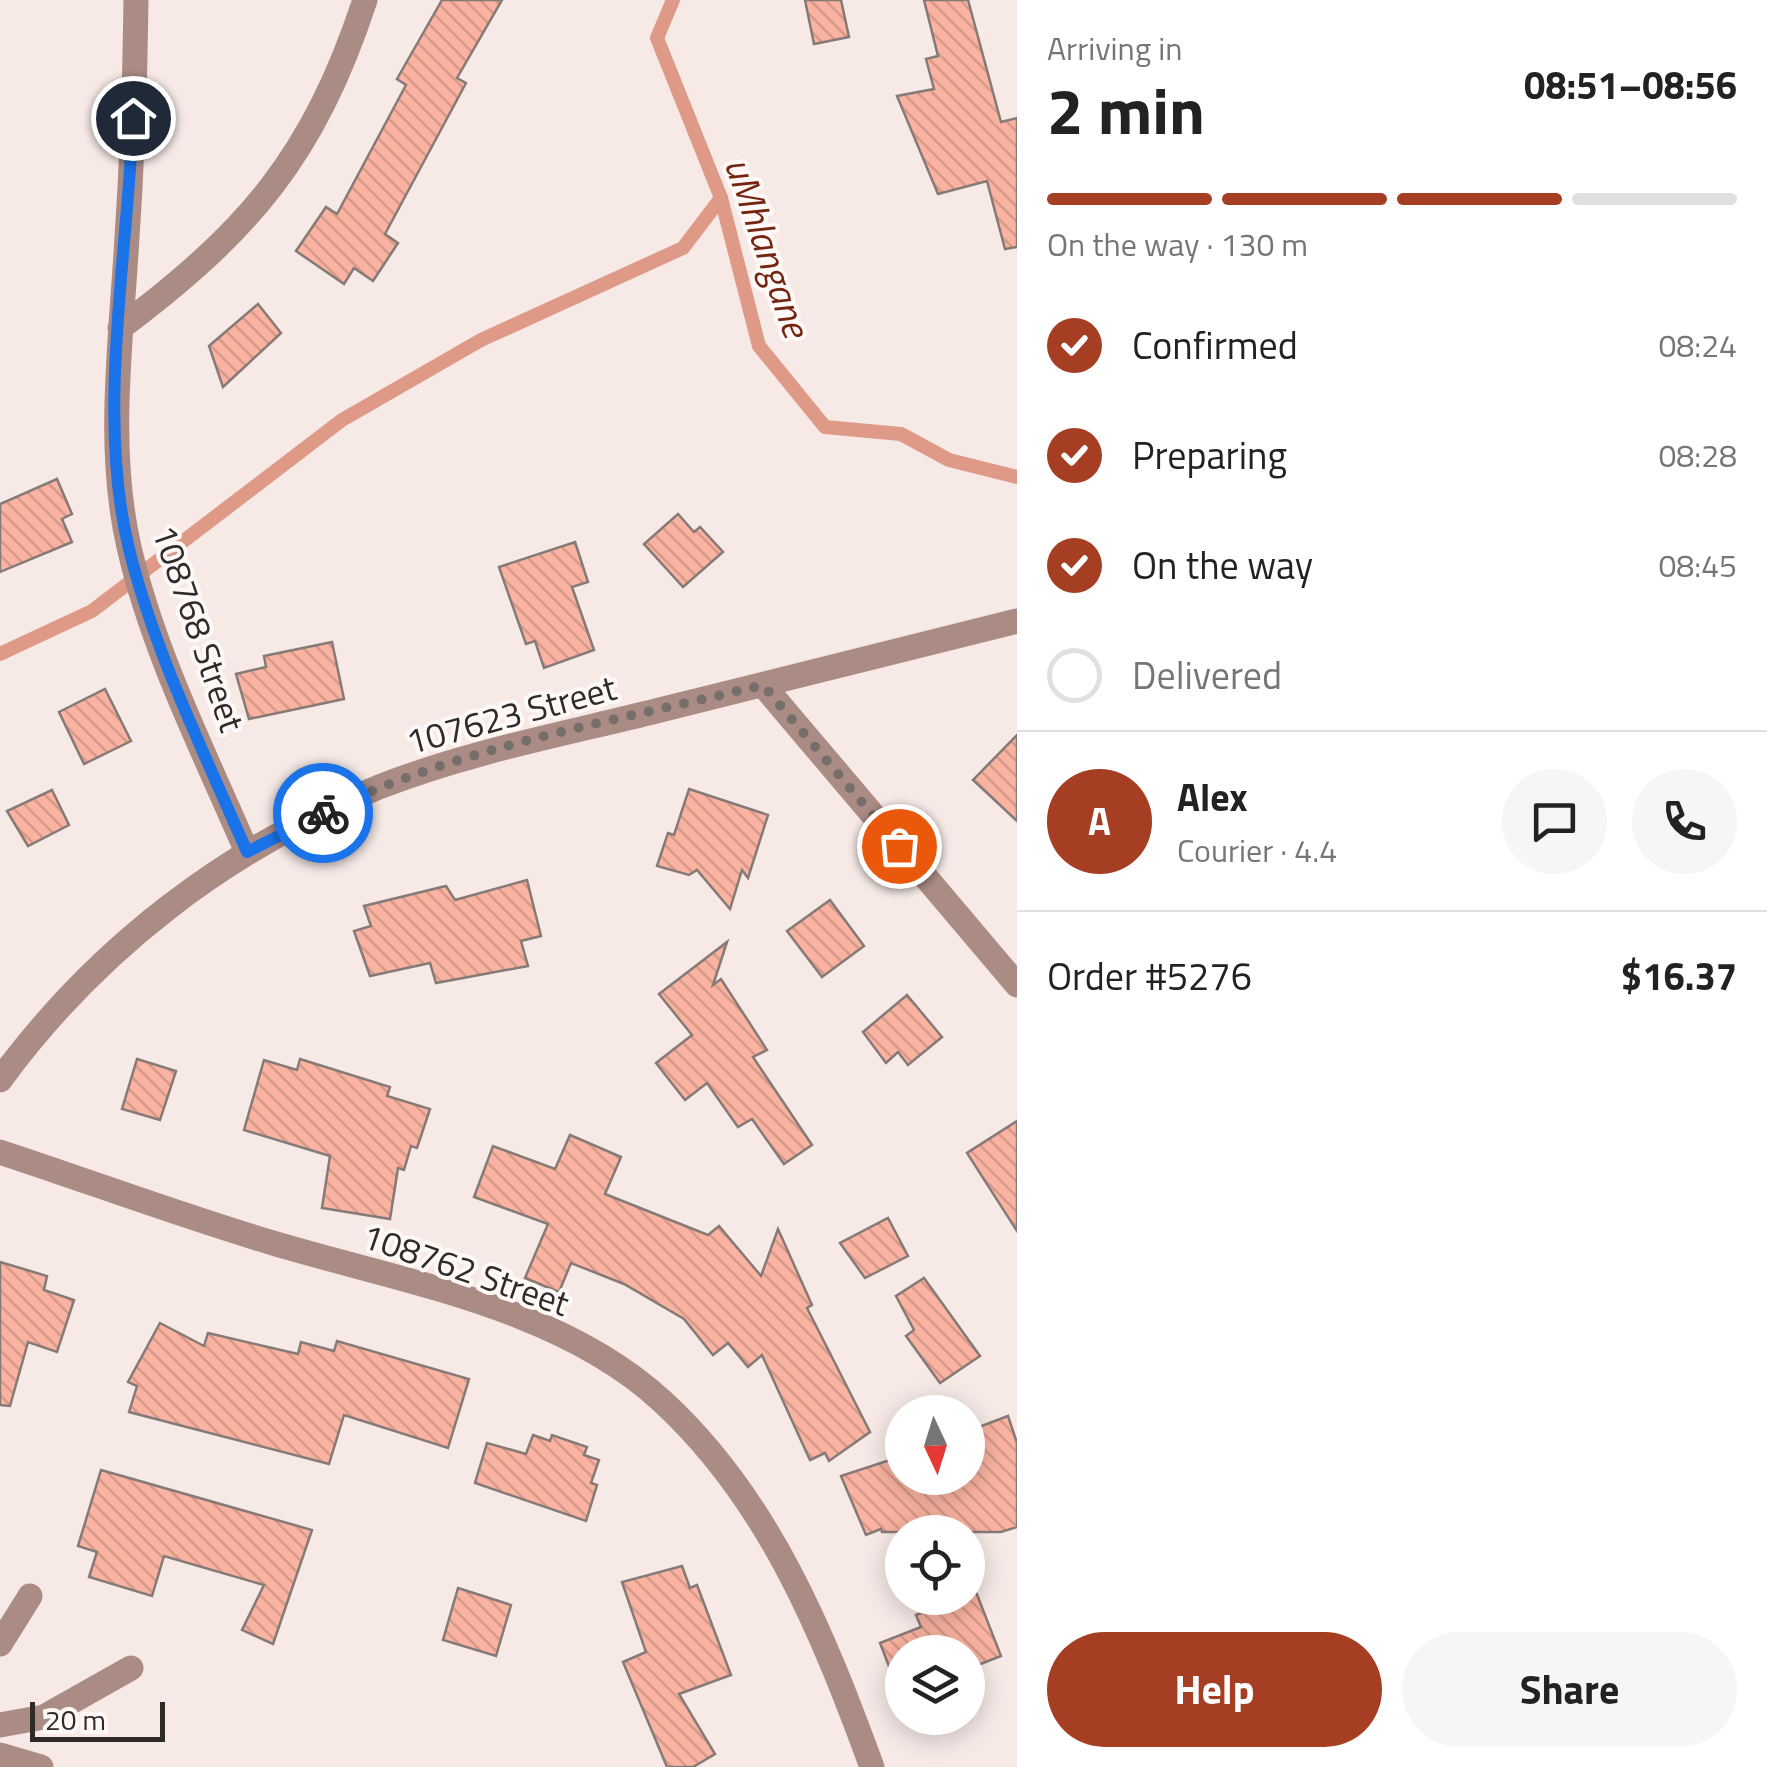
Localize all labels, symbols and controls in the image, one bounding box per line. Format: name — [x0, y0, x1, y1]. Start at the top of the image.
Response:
text: Arriving in — [1047, 24, 1183, 72]
text: 08:51–08:56 — [1524, 56, 1737, 114]
text: 2 min — [1047, 60, 1205, 159]
pin — [91, 76, 176, 161]
icon: home — [106, 91, 161, 146]
water label: uMhlangane — [710, 149, 827, 347]
text: On the way · 130 m — [1047, 220, 1308, 268]
text: Confirmed — [1132, 316, 1298, 374]
icon: check — [1047, 318, 1102, 373]
text: 08:24 — [1658, 321, 1737, 369]
text: Preparing — [1132, 426, 1287, 484]
icon: check — [1047, 428, 1102, 483]
text: 08:28 — [1658, 431, 1737, 479]
street label: 108768 Street — [138, 517, 260, 739]
text: On the way — [1132, 536, 1313, 594]
icon: check — [1047, 538, 1102, 593]
text: 08:45 — [1658, 541, 1737, 589]
text: Delivered — [1132, 646, 1282, 704]
street label: 107623 Street — [400, 660, 622, 768]
courier — [273, 763, 373, 863]
text: Alex — [1177, 768, 1248, 826]
button: chat — [1502, 769, 1607, 874]
button: phone — [1632, 769, 1737, 874]
icon: bike — [296, 786, 351, 841]
text: A — [1088, 792, 1111, 850]
pin — [857, 804, 942, 889]
icon: bag — [872, 819, 927, 874]
text: Courier · 4.4 — [1177, 826, 1337, 874]
text: Order #5276 — [1047, 947, 1252, 1005]
text: $16.37 — [1621, 947, 1737, 1005]
street label: 108762 Street — [355, 1208, 577, 1330]
north arrow — [885, 1395, 985, 1495]
map controls — [885, 1395, 985, 1735]
button: locate — [885, 1515, 985, 1615]
button: Help — [1047, 1632, 1382, 1747]
button: Share — [1402, 1632, 1737, 1747]
button: layers — [885, 1635, 985, 1735]
scale bar — [30, 1697, 165, 1742]
text: 20 m — [45, 1698, 106, 1741]

